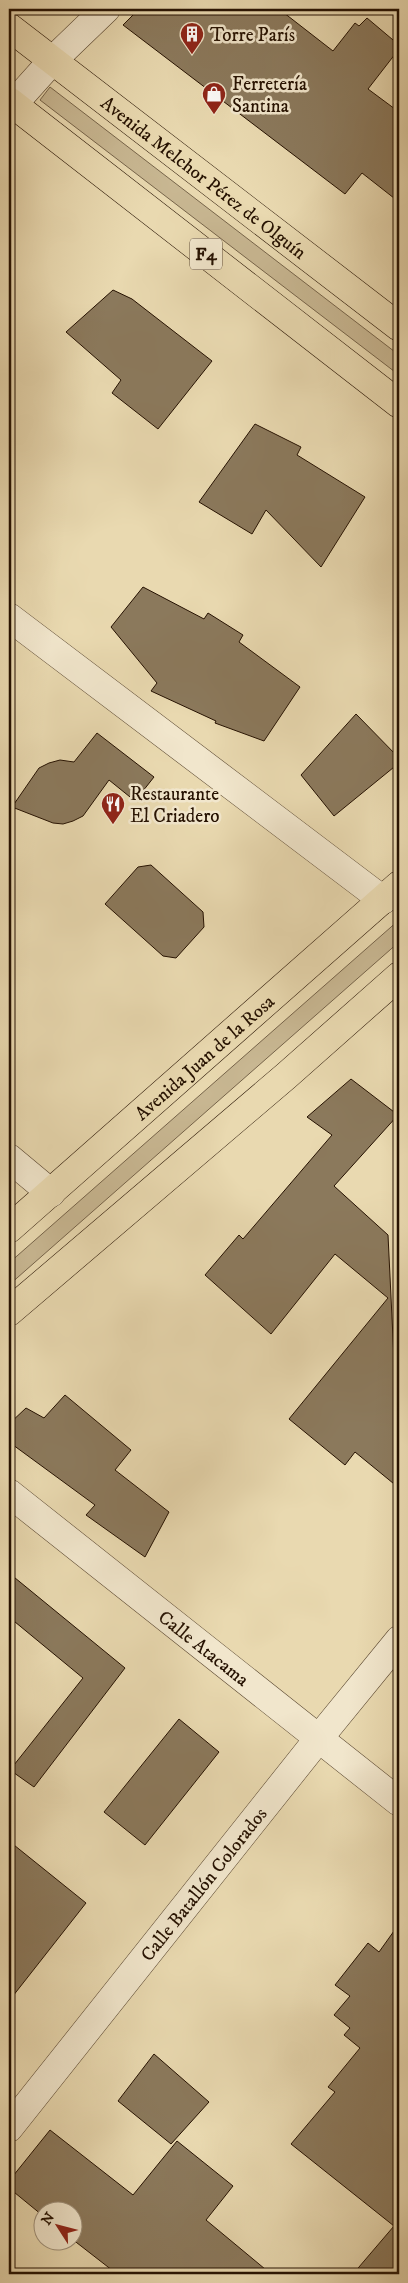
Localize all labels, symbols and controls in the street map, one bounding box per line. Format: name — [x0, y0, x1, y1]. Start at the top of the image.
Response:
building icon: Torre París — [179, 21, 205, 55]
place label: Torre París — [210, 24, 295, 47]
place label: Ferretería Santina — [232, 73, 307, 118]
shop icon: Ferretería Santina — [201, 81, 227, 115]
street label: Avenida Melchor Pérez de Olguín — [96, 92, 310, 265]
road number: F4 — [190, 238, 222, 270]
place label: Restaurante El Criadero — [130, 783, 219, 828]
restaurant icon: Restaurante El Criadero — [100, 791, 126, 825]
street label: Avenida Juan de la Rosa — [130, 990, 280, 1126]
street label: Calle Atacama — [153, 1606, 253, 1692]
street label: Calle Batallón Colorados — [136, 1803, 272, 1966]
north arrow — [32, 2200, 82, 2250]
text: N — [38, 2209, 59, 2229]

